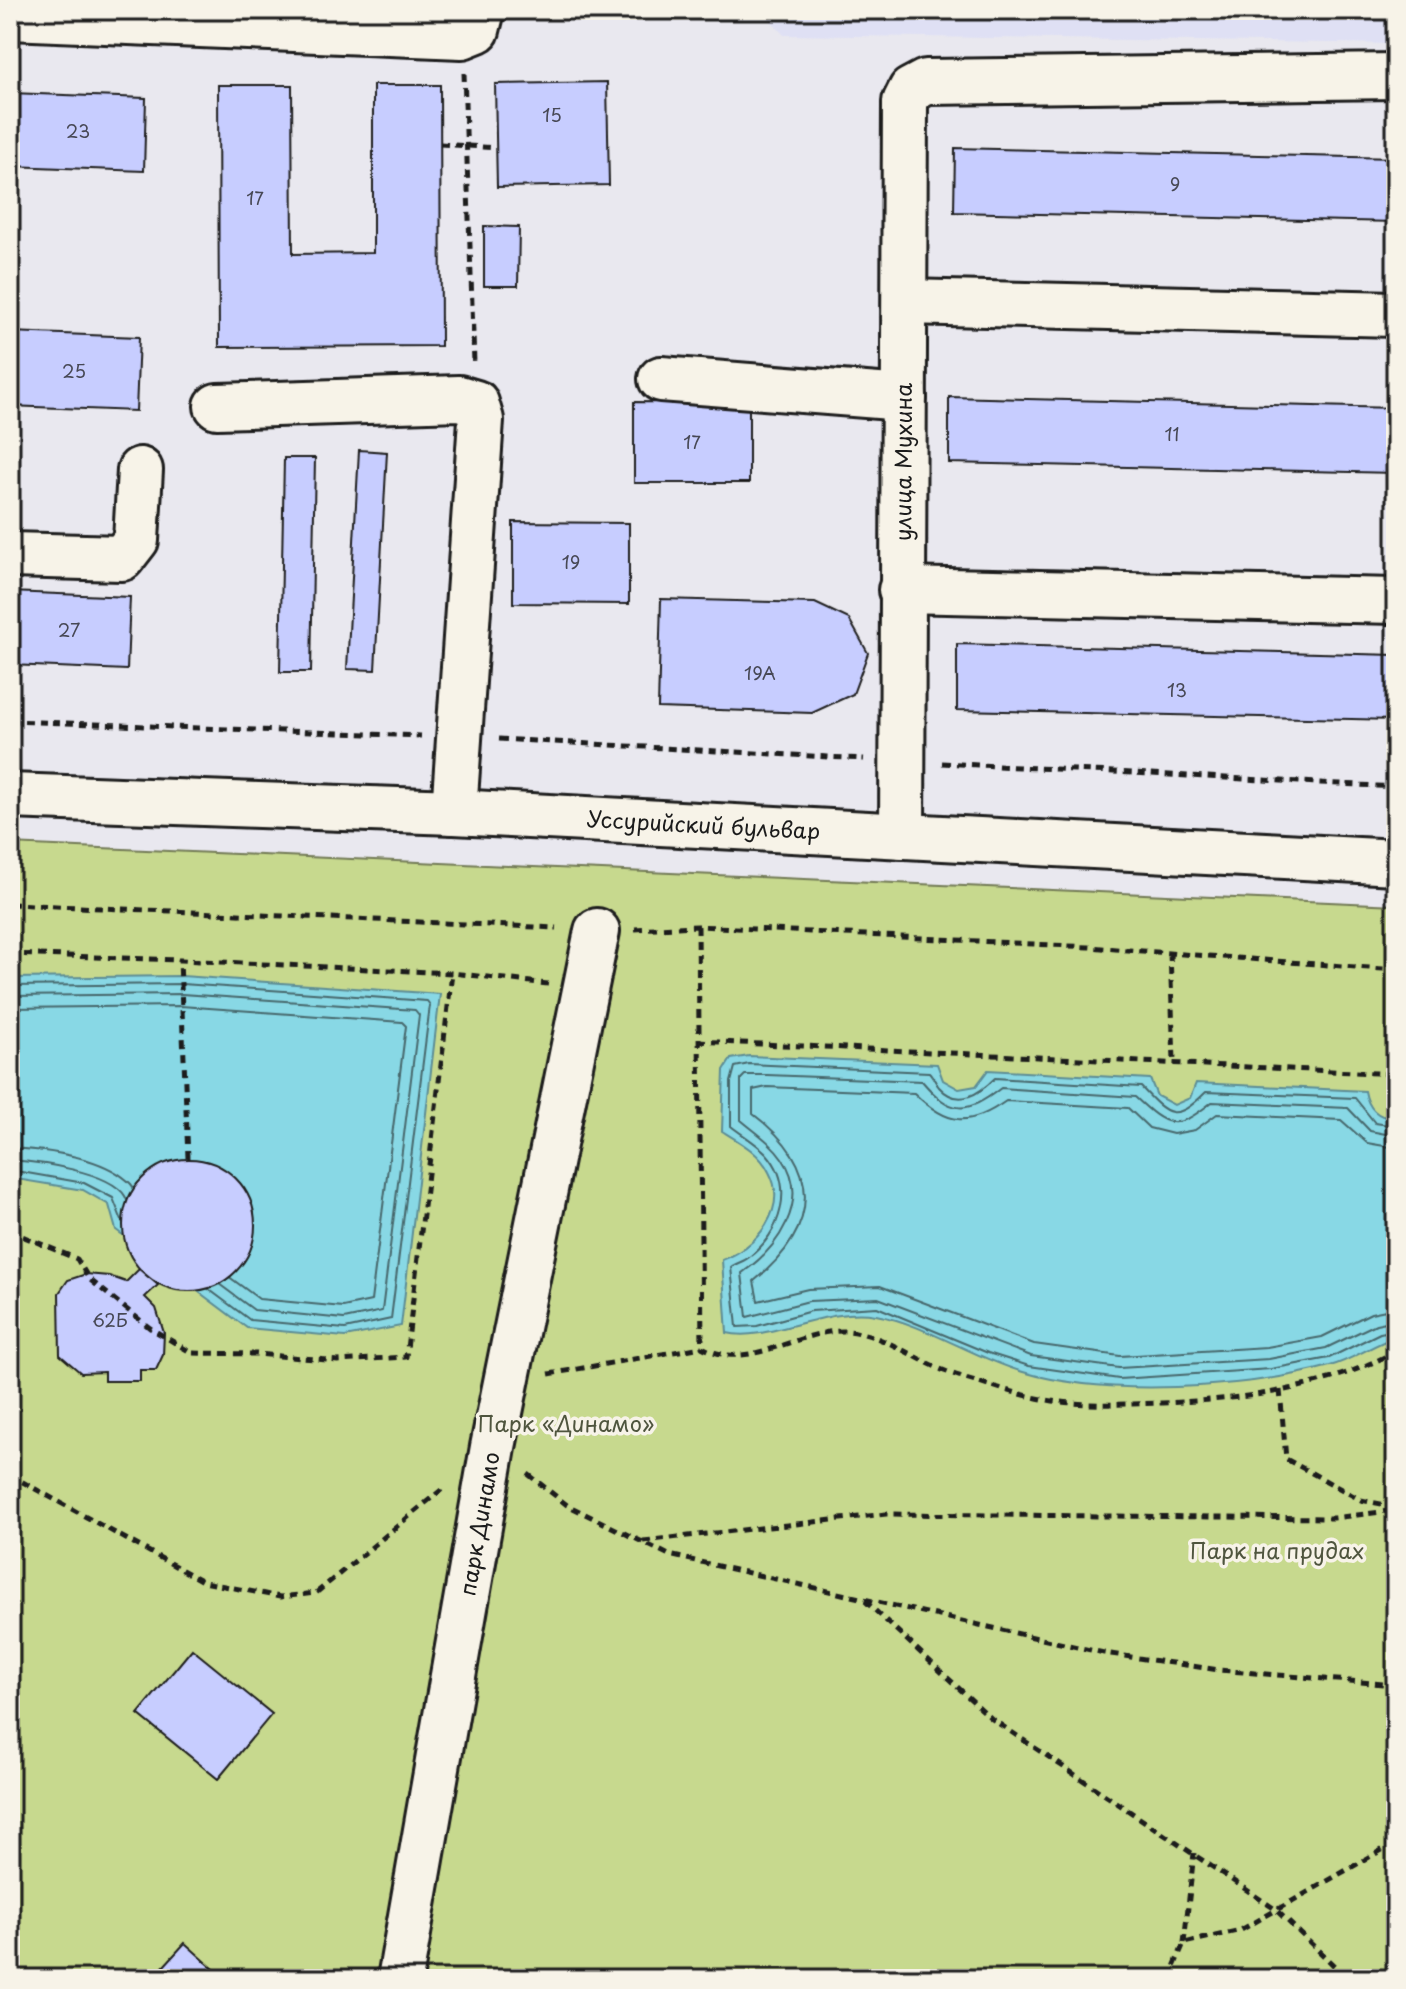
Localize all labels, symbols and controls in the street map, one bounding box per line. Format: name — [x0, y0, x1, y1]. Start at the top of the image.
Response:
house number: 15 — [542, 101, 562, 128]
house number: 23 — [66, 117, 90, 144]
house number: 9 — [1170, 170, 1180, 197]
house number: 17 — [246, 184, 264, 211]
house number: 25 — [62, 357, 86, 384]
street label: улица Мухина — [885, 383, 919, 541]
house number: 11 — [1164, 420, 1180, 447]
house number: 17 — [683, 428, 701, 455]
house number: 19 — [562, 548, 580, 575]
house number: 27 — [58, 616, 80, 643]
house number: 19А — [744, 659, 776, 686]
house number: 13 — [1167, 676, 1187, 703]
street label: Уссурийский бульвар — [586, 801, 821, 846]
house number: 62Б — [92, 1306, 128, 1333]
park label: Парк «Динамо» — [478, 1406, 654, 1439]
street label: парк Динамо — [449, 1449, 507, 1598]
park label: Парк на прудах — [1190, 1533, 1364, 1566]

